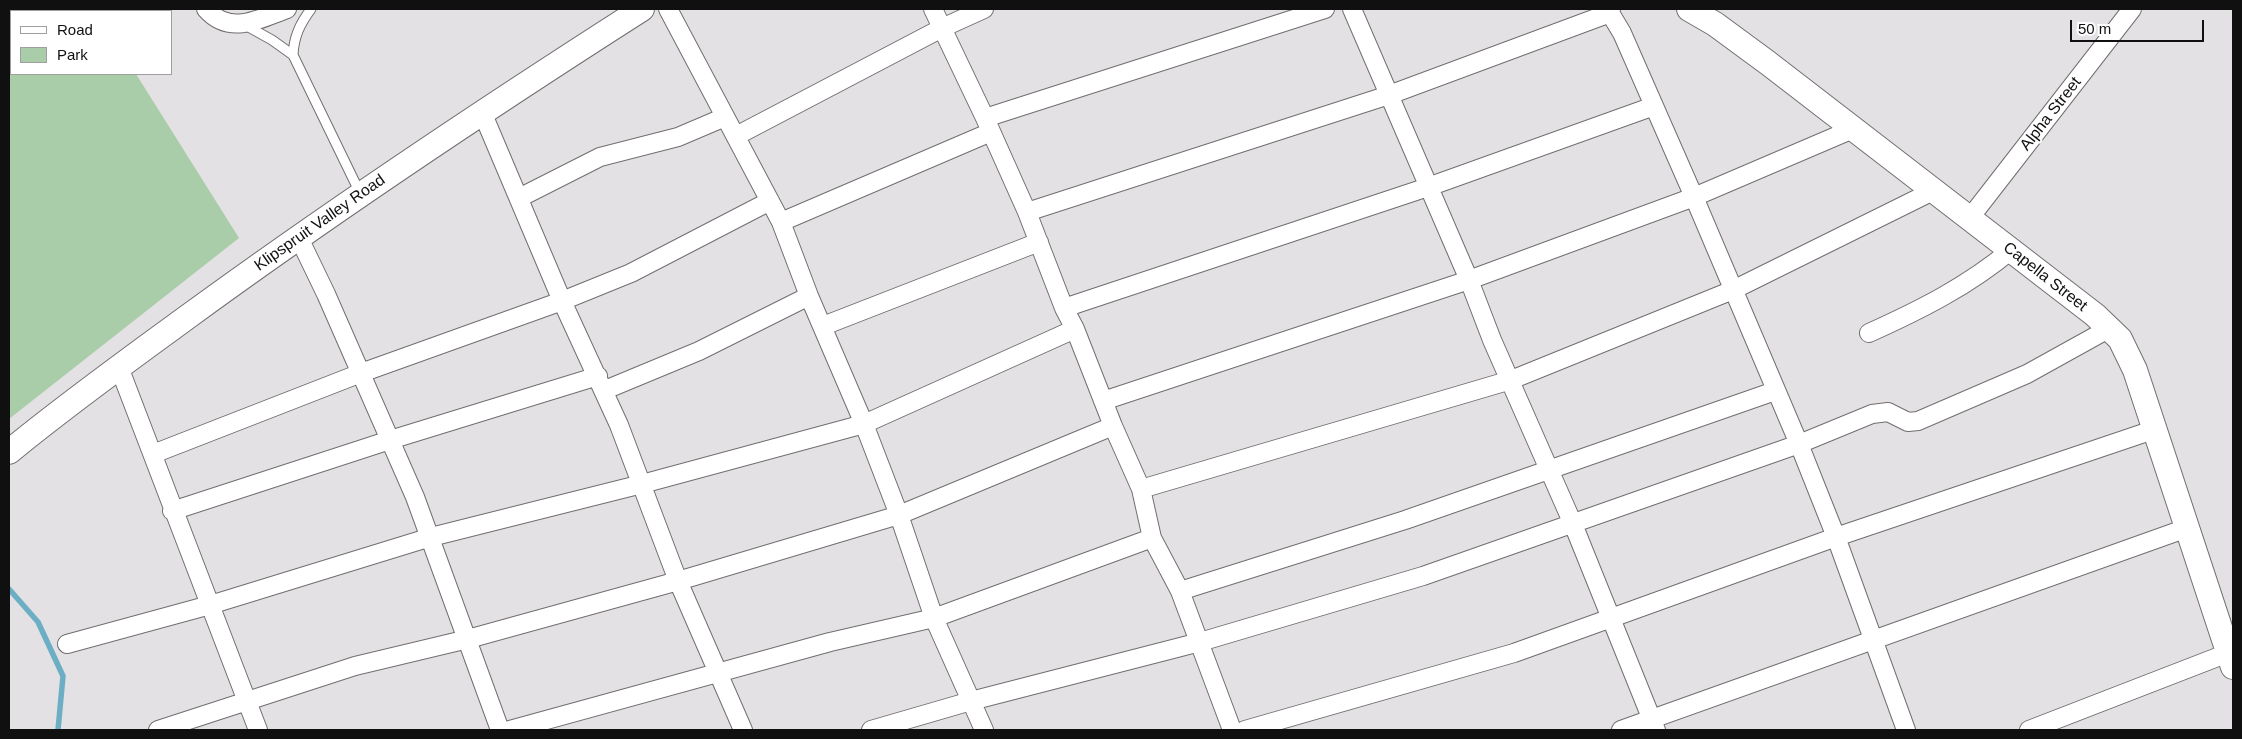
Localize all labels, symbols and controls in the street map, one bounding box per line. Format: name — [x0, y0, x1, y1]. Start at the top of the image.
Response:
legend — [10, 10, 172, 75]
scale bar — [2072, 10, 2206, 42]
text: 50 m — [2078, 20, 2111, 37]
text: Road — [57, 21, 93, 38]
text: Park — [57, 46, 88, 63]
street label: Alpha Street — [2016, 73, 2086, 155]
street label: Klipspruit Valley Road — [251, 171, 389, 275]
street label: Capella Street — [1999, 238, 2091, 316]

